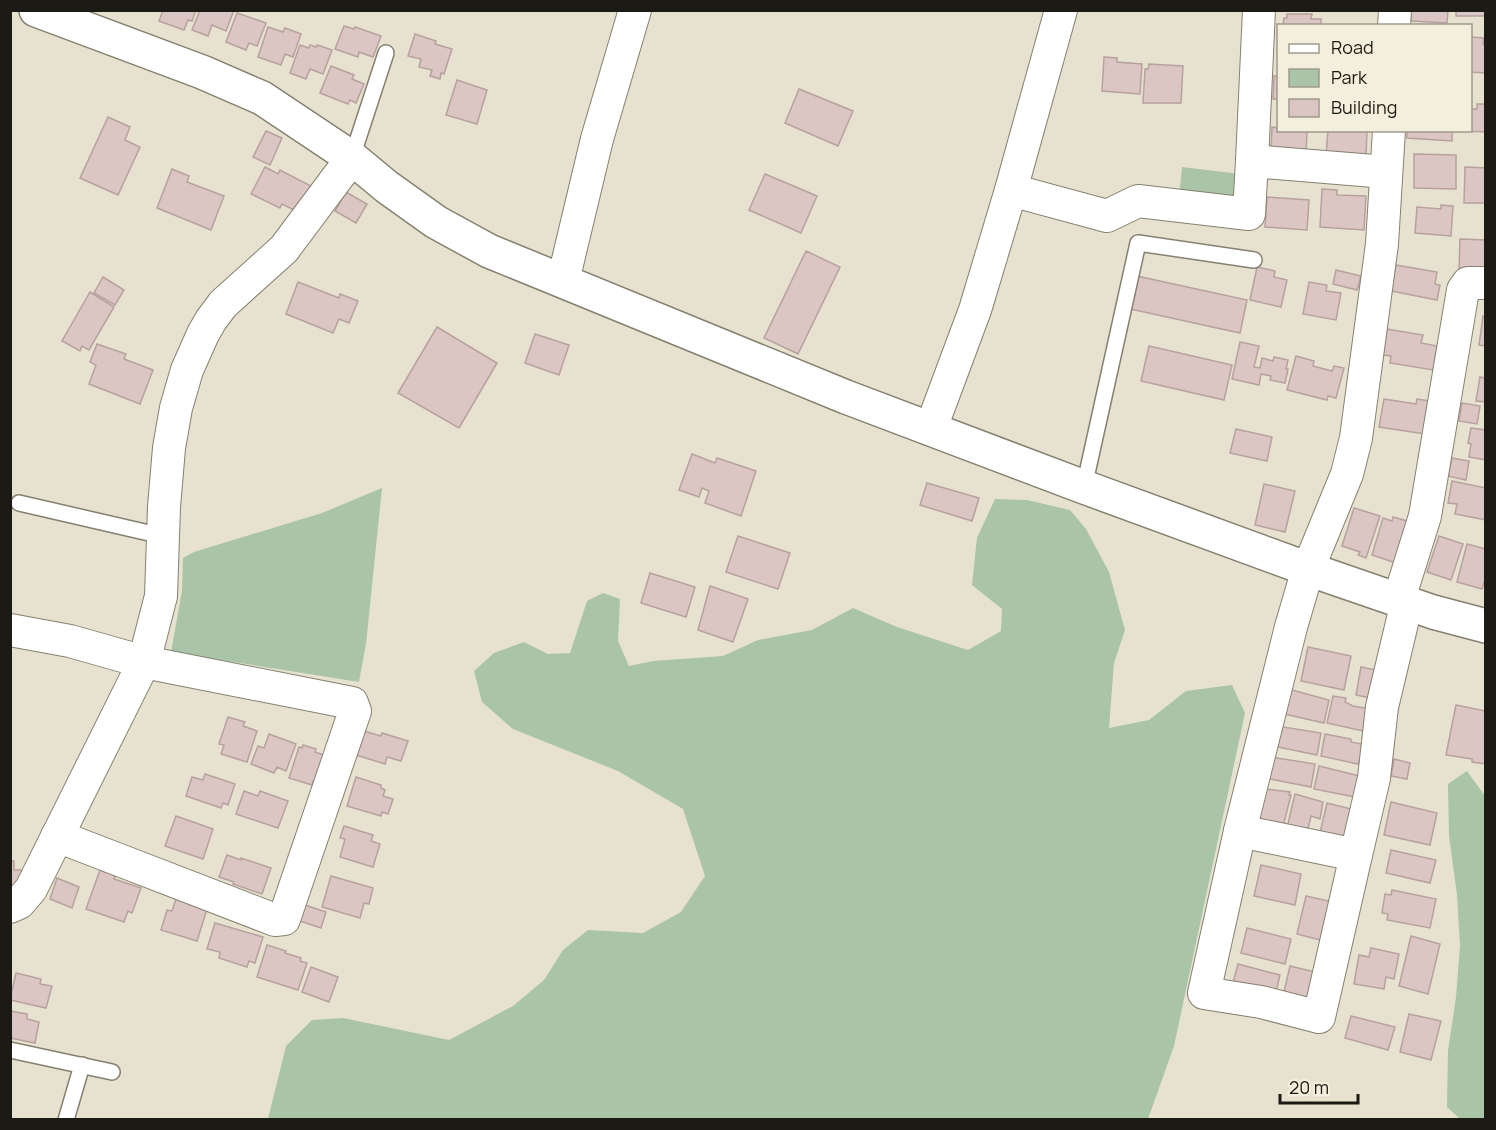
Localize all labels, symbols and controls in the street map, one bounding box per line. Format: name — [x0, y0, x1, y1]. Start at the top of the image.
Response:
legend — [1277, 24, 1472, 132]
text: Road — [1331, 35, 1374, 59]
text: Park — [1331, 65, 1368, 89]
text: Building — [1331, 95, 1397, 119]
scale bar — [1280, 1067, 1358, 1105]
text: 20 m — [1289, 1075, 1329, 1099]

